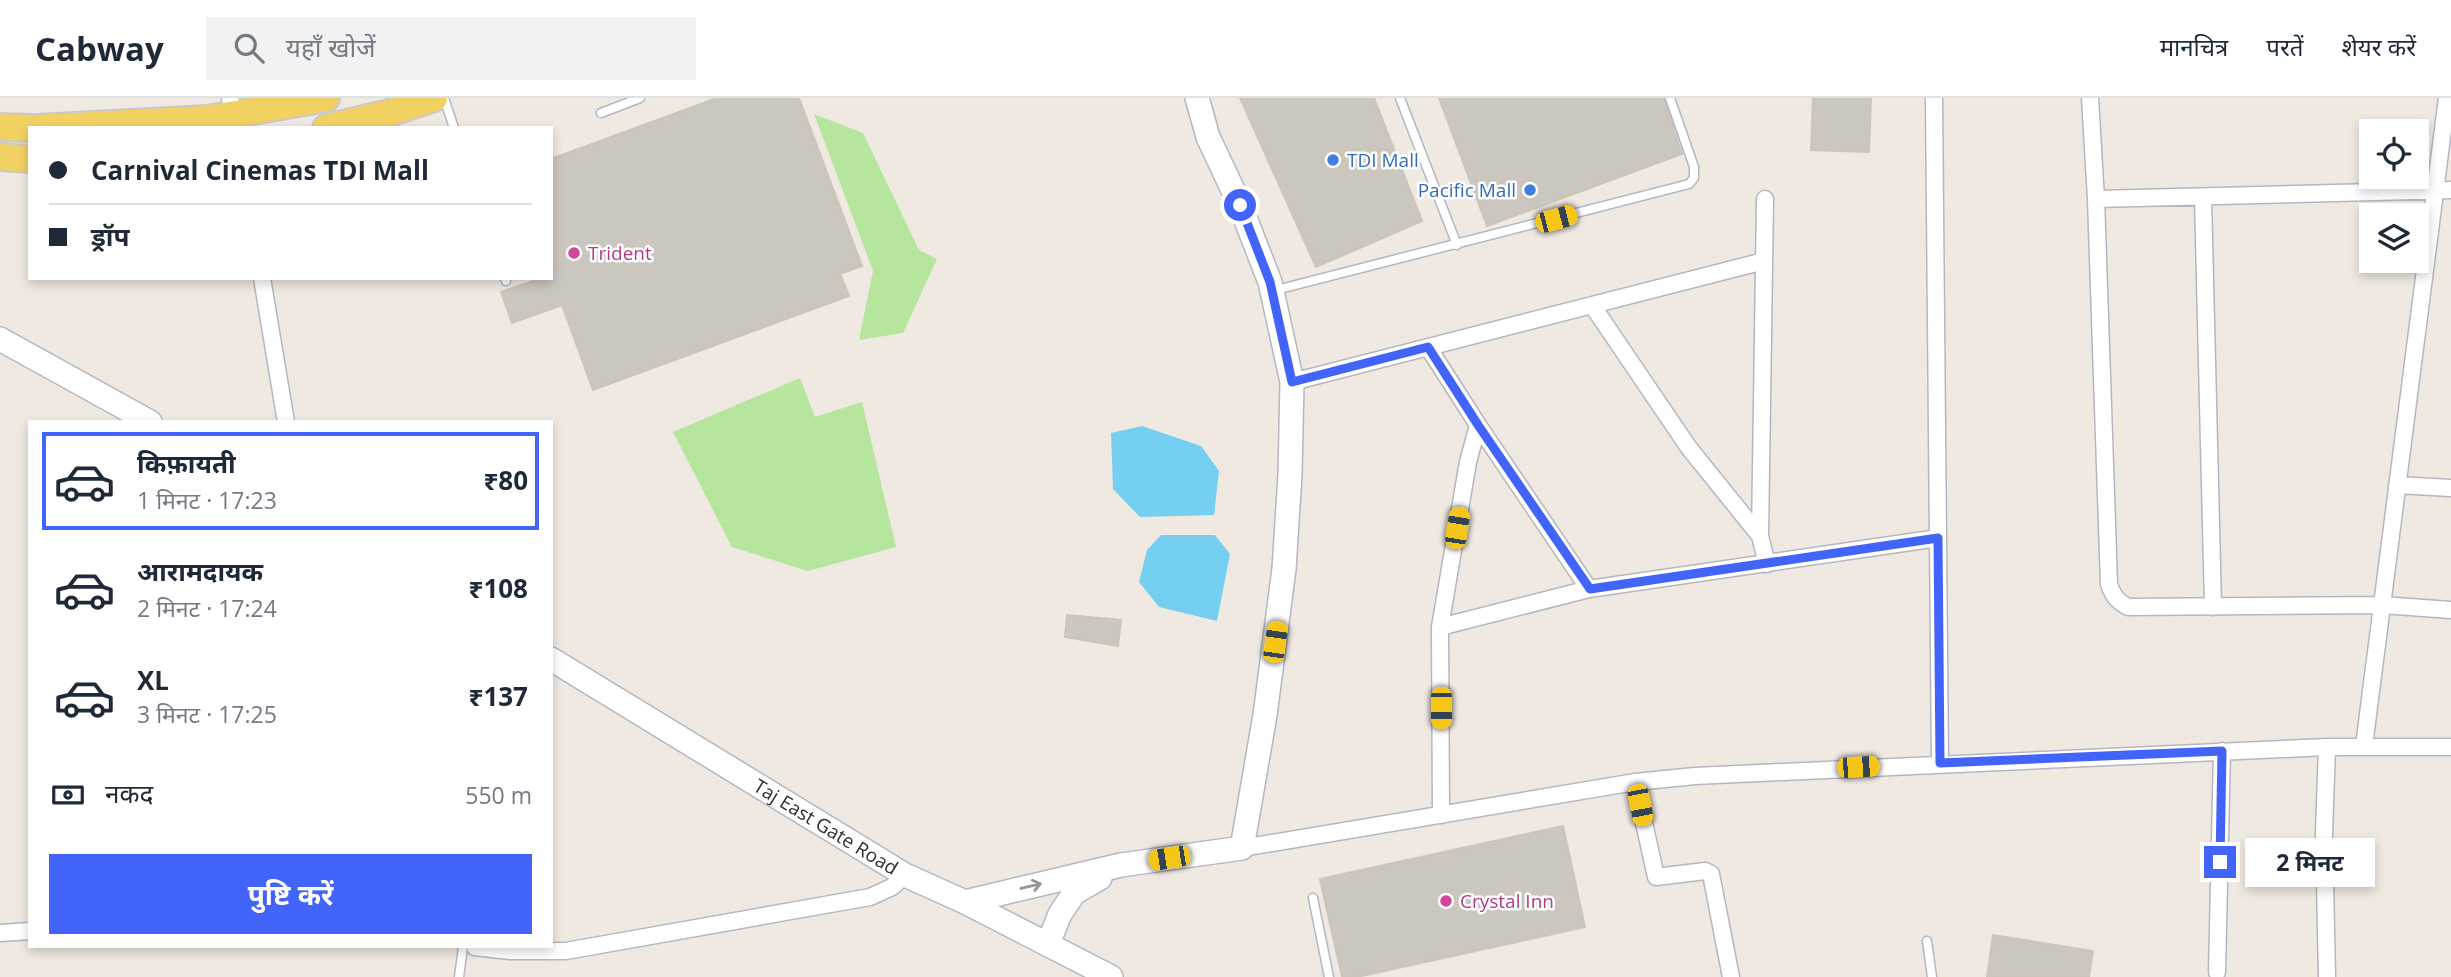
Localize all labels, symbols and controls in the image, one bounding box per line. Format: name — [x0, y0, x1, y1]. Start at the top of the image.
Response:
search box — [206, 17, 696, 80]
text: Cabway — [35, 26, 164, 71]
icon: search — [230, 29, 268, 67]
text: यहाँ खोजें — [286, 29, 375, 65]
text: मानचित्र — [2160, 30, 2228, 63]
text: परतें — [2266, 30, 2303, 63]
text: शेयर करें — [2341, 30, 2416, 63]
map controls — [2359, 119, 2429, 273]
button: locate — [2359, 119, 2429, 189]
place label: TDI Mall — [1347, 147, 1419, 173]
text: Carnival Cinemas TDI Mall — [91, 152, 429, 188]
marker: TDI Mall — [1325, 152, 1341, 168]
place label: Pacific Mall — [1418, 177, 1516, 203]
marker: Pacific Mall — [1522, 182, 1538, 198]
route start — [1224, 189, 1256, 221]
car — [1533, 203, 1580, 235]
button: layers — [2359, 203, 2429, 273]
text: ड्रॉप — [91, 218, 129, 254]
place label: Trident — [588, 240, 652, 266]
marker: Trident — [566, 245, 582, 261]
text: किफ़ायती — [137, 445, 236, 481]
icon: car — [53, 450, 116, 513]
text: ₹80 — [483, 462, 528, 498]
text: 1 मिनट · 17:23 — [137, 484, 277, 516]
car — [1444, 506, 1471, 550]
text: आरामदायक — [137, 553, 263, 589]
icon: car — [53, 558, 116, 621]
text: ₹108 — [469, 570, 528, 606]
text: 2 मिनट · 17:24 — [137, 592, 277, 624]
car — [1262, 620, 1289, 664]
text: XL — [137, 662, 169, 698]
icon: car — [53, 666, 116, 729]
text: ₹137 — [469, 678, 528, 714]
car — [1431, 687, 1452, 729]
text: 3 मिनट · 17:25 — [137, 698, 277, 730]
car — [1837, 755, 1880, 779]
street label: Taj East Gate Road — [749, 773, 903, 881]
text: नकद — [105, 775, 153, 811]
icon: cash — [49, 776, 87, 814]
text: 550 m — [465, 779, 532, 811]
car — [1626, 782, 1655, 828]
callout: 2 मिनट — [2244, 838, 2374, 886]
car — [1147, 844, 1192, 872]
route end — [2204, 846, 2236, 878]
text: 2 मिनट — [2276, 846, 2344, 878]
button: पुष्टि करें — [49, 854, 532, 934]
one-way arrow — [1019, 879, 1042, 893]
place label: Crystal Inn — [1460, 888, 1554, 914]
marker: Crystal Inn — [1438, 893, 1454, 909]

